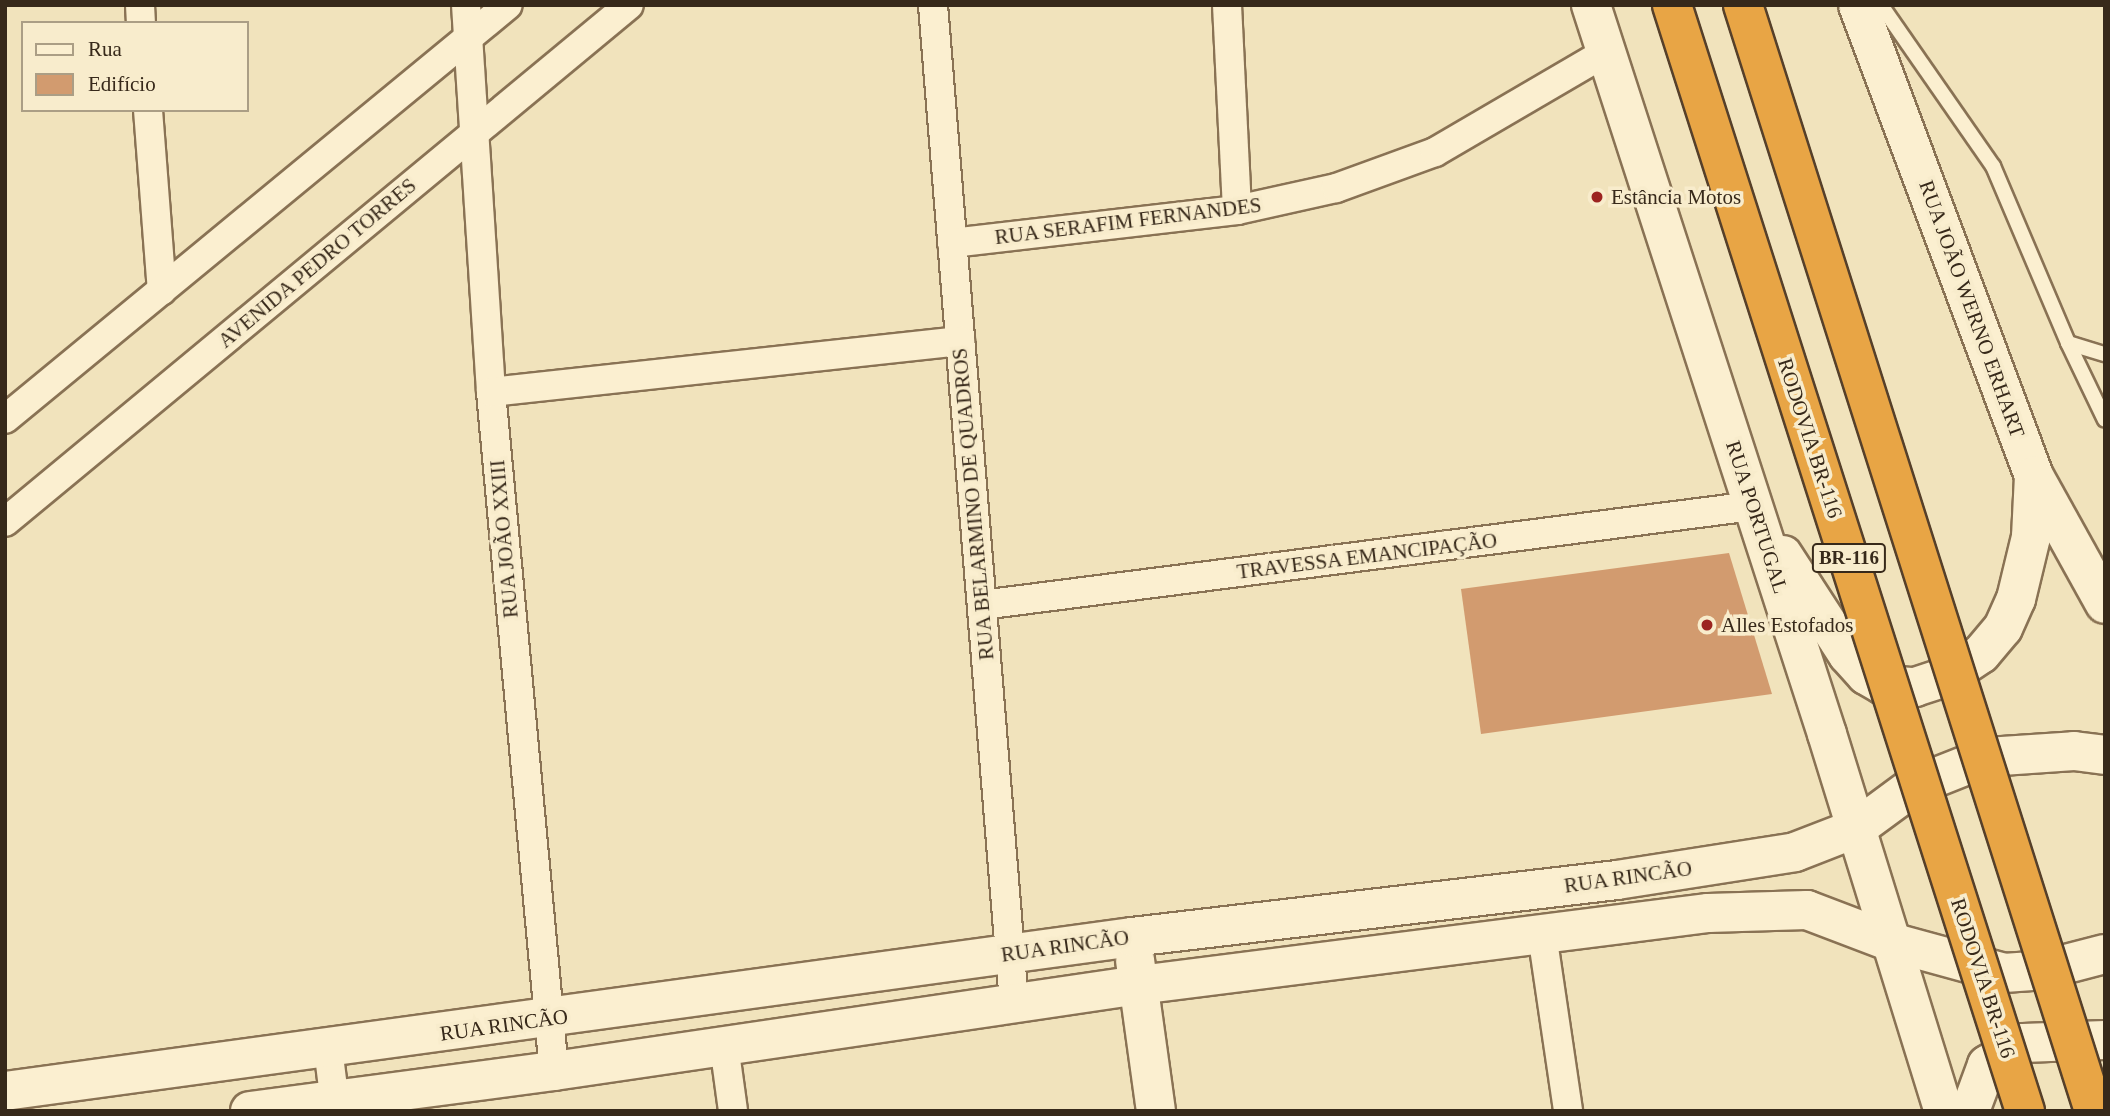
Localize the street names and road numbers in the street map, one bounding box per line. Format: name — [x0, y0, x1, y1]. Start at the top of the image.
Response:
street label: AVENIDA PEDRO TORRES — [212, 172, 422, 354]
street label: RUA JOÃO WERNO ERHART — [1913, 176, 2031, 442]
street label: RUA SERAFIM FERNANDES — [993, 192, 1263, 250]
street label: RUA BELARMINO DE QUADROS — [947, 346, 999, 662]
street label: RODOVIA BR-116 — [1772, 354, 1848, 522]
street label: RUA PORTUGAL — [1720, 437, 1794, 597]
street label: RUA JOÃO XXIII — [484, 458, 524, 620]
street label: TRAVESSA EMANCIPAÇÃO — [1235, 527, 1499, 585]
road number: BR-116 — [1811, 542, 1888, 573]
street label: RUA RINCÃO — [1562, 855, 1694, 899]
street label: RODOVIA BR-116 — [1945, 894, 2021, 1062]
street label: RUA RINCÃO — [999, 924, 1131, 968]
street label: RUA RINCÃO — [438, 1003, 570, 1047]

